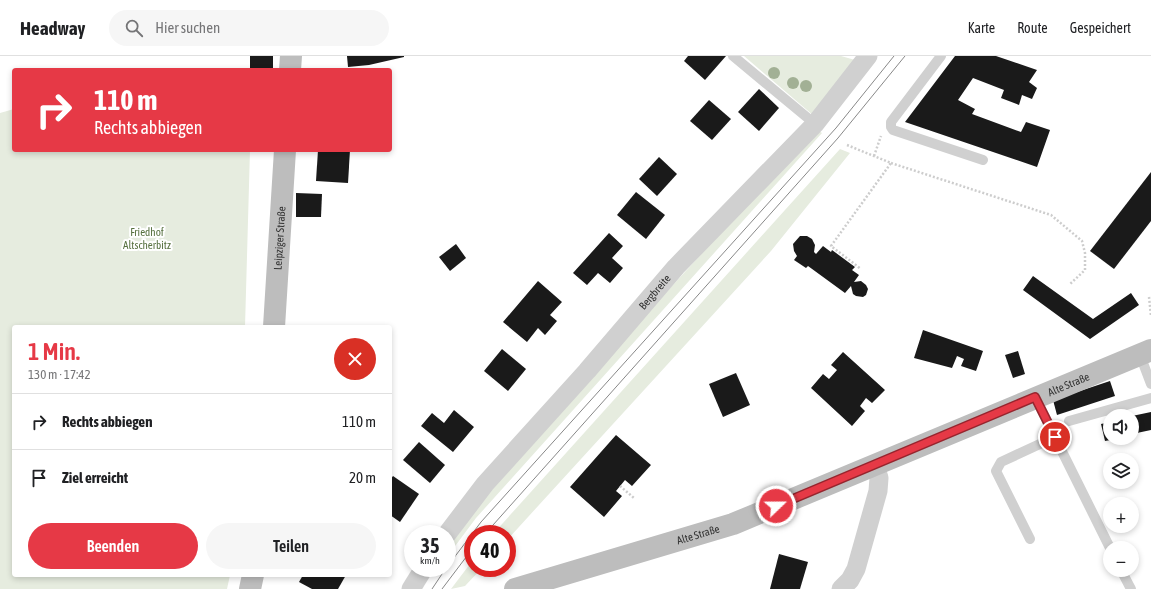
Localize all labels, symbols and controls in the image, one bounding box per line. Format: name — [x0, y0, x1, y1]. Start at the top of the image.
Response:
search box — [109, 10, 389, 46]
text: Headway — [20, 17, 85, 39]
icon: search — [123, 17, 145, 39]
text: Hier suchen — [155, 19, 220, 36]
text: Karte — [968, 20, 995, 36]
text: Route — [1017, 20, 1048, 36]
text: Gespeichert — [1070, 20, 1131, 36]
icon: right — [28, 84, 80, 136]
text: 110 m — [94, 84, 157, 116]
text: Rechts abbiegen — [94, 117, 203, 138]
street label: Leipziger Straße — [272, 206, 287, 270]
park label: Friedhof Altscherbitz — [123, 226, 171, 251]
street label: Bergbreite — [636, 272, 673, 312]
text: 1 Min. — [28, 338, 80, 365]
button: close — [334, 338, 376, 380]
text: 130 m · 17:42 — [28, 367, 91, 382]
street label: Alte Straße — [1046, 370, 1091, 398]
map controls — [1103, 409, 1139, 577]
button: sound — [1103, 409, 1139, 445]
icon: right — [28, 411, 50, 433]
text: Rechts abbiegen — [62, 413, 152, 430]
text: 110 m — [342, 413, 376, 430]
pin — [1038, 420, 1072, 454]
icon: arrive — [1044, 426, 1066, 448]
button: layers — [1103, 453, 1139, 489]
icon: arrive — [28, 467, 50, 489]
text: Ziel erreicht — [62, 469, 128, 486]
text: 20 m — [349, 469, 376, 486]
position arrow — [755, 485, 797, 527]
button: + — [1103, 497, 1139, 533]
street label: Alte Straße — [675, 522, 721, 546]
button: Beenden — [28, 523, 198, 569]
button: Teilen — [206, 523, 376, 569]
speed limit sign: 40 — [464, 525, 516, 577]
text: 35 — [421, 534, 439, 557]
button: − — [1103, 541, 1139, 577]
text: km/h — [420, 555, 440, 566]

